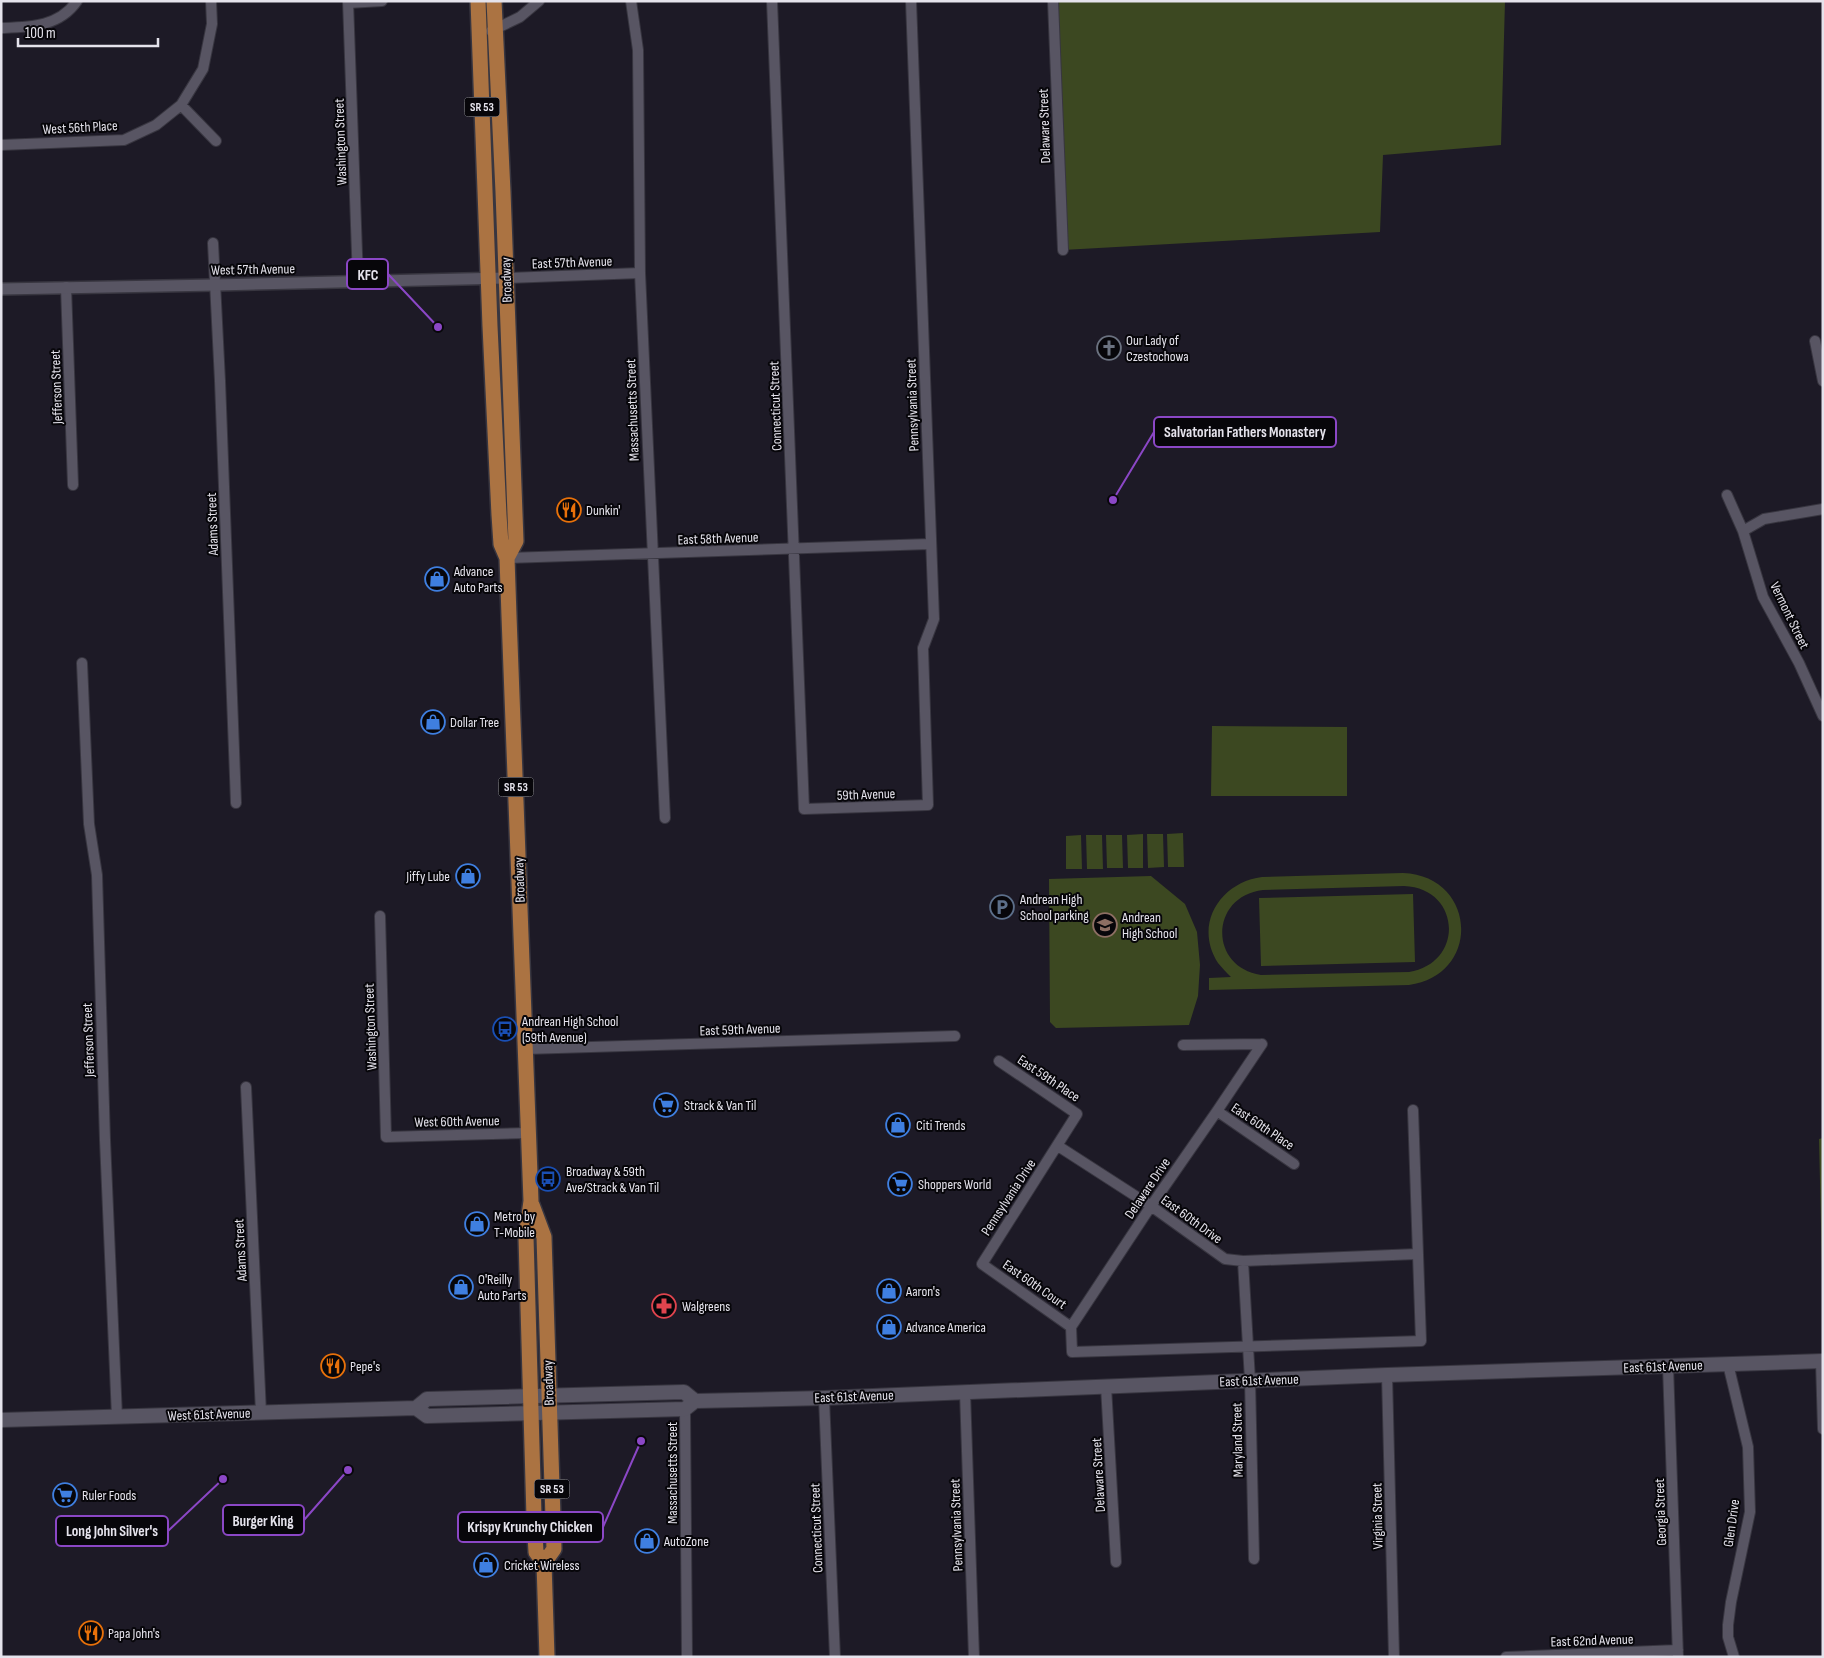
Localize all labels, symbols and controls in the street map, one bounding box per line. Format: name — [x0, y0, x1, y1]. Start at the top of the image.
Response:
scale bar — [18, 15, 158, 47]
text: 100 m — [25, 24, 56, 43]
street label: Delaware Street — [1035, 88, 1054, 164]
street label: Washington Street — [330, 98, 351, 186]
road number: SR 53 — [464, 98, 500, 116]
street label: West 56th Place — [42, 117, 118, 138]
street label: East 57th Avenue — [532, 253, 613, 272]
street label: Broadway — [497, 256, 516, 303]
callout: KFC — [347, 259, 388, 289]
street label: West 57th Avenue — [211, 260, 295, 279]
text: KFC — [357, 266, 379, 285]
place label: Our Lady of Czestochowa — [1126, 332, 1189, 365]
church icon: Our Lady of Czestochowa — [1096, 335, 1122, 361]
street label: Jefferson Street — [47, 350, 66, 425]
street label: Pennsylvania Street — [902, 358, 923, 452]
street label: Massachusetts Street — [622, 359, 643, 461]
street label: Connecticut Street — [765, 361, 786, 451]
callout: Salvatorian Fathers Monastery — [1154, 417, 1336, 447]
text: Salvatorian Fathers Monastery — [1164, 423, 1327, 442]
street label: Adams Street — [203, 492, 222, 557]
restaurant icon: Dunkin' — [556, 497, 582, 523]
place label: Dunkin' — [586, 502, 620, 519]
street label: East 58th Avenue — [677, 529, 759, 548]
place label: Advance Auto Parts — [453, 563, 503, 596]
shop icon: Advance Auto Parts — [424, 566, 450, 592]
street label: Vermont Street — [1766, 579, 1813, 651]
shop icon: Dollar Tree — [420, 709, 446, 735]
place label: Dollar Tree — [450, 714, 499, 731]
road number: SR 53 — [498, 778, 534, 796]
street label: 59th Avenue — [836, 785, 896, 804]
street label: Broadway — [510, 856, 529, 903]
shop icon: Jiffy Lube — [455, 863, 481, 889]
place label: Jiffy Lube — [405, 868, 450, 885]
place label: Andrean High School parking — [1019, 891, 1089, 924]
parking icon: Andrean High School parking — [989, 894, 1015, 920]
place label: Andrean High School — [1121, 909, 1177, 942]
school or university icon: Andrean High School — [1092, 912, 1118, 938]
street label: Washington Street — [360, 983, 381, 1071]
street label: Jefferson Street — [79, 1003, 98, 1078]
place label: Andrean High School (59th Avenue) — [521, 1013, 618, 1046]
bus stop icon: Andrean High School (59th Avenue) — [492, 1016, 518, 1042]
street label: East 59th Avenue — [699, 1020, 781, 1039]
street label: East 59th Place — [1014, 1051, 1083, 1106]
supermarket icon: Strack & Van Til — [653, 1092, 679, 1118]
place label: Strack & Van Til — [684, 1097, 756, 1114]
street label: East 60th Place — [1228, 1099, 1297, 1154]
street label: West 60th Avenue — [414, 1112, 500, 1131]
shop icon: Citi Trends — [885, 1112, 911, 1138]
place label: Citi Trends — [916, 1117, 965, 1134]
street label: Delaware Drive — [1121, 1155, 1174, 1222]
street label: Pennsylvania Drive — [977, 1156, 1039, 1239]
place label: Broadway & 59th Ave/Strack & Van Til — [565, 1163, 659, 1196]
bus stop icon: Broadway & 59th Ave/Strack & Van Til — [535, 1166, 561, 1192]
supermarket icon: Shoppers World — [887, 1171, 913, 1197]
place label: Shoppers World — [918, 1176, 991, 1193]
street label: East 60th Drive — [1158, 1191, 1226, 1247]
place label: Metro by T-Mobile — [494, 1208, 536, 1241]
shop icon: Metro by T-Mobile — [464, 1211, 490, 1237]
street label: Adams Street — [230, 1218, 251, 1283]
street label: East 60th Court — [999, 1256, 1070, 1313]
place label: O'Reilly Auto Parts — [477, 1271, 527, 1304]
shop icon: O'Reilly Auto Parts — [448, 1274, 474, 1300]
shop icon: Aaron's — [876, 1278, 902, 1304]
place label: Aaron's — [905, 1283, 940, 1300]
pharmacy icon: Walgreens — [651, 1293, 677, 1319]
place label: Walgreens — [682, 1298, 730, 1315]
shop icon: Advance America — [876, 1314, 902, 1340]
place label: Advance America — [905, 1319, 986, 1336]
restaurant icon: Pepe's — [320, 1353, 346, 1379]
street label: East 61st Avenue — [1623, 1357, 1703, 1376]
place label: Pepe's — [350, 1358, 380, 1375]
street label: Broadway — [539, 1359, 558, 1406]
street label: East 61st Avenue — [1219, 1371, 1299, 1390]
street label: East 61st Avenue — [814, 1387, 894, 1406]
street label: Maryland Street — [1228, 1402, 1247, 1478]
street label: West 61st Avenue — [167, 1405, 251, 1424]
street label: Massachusetts Street — [664, 1422, 681, 1524]
street label: Delaware Street — [1088, 1437, 1109, 1513]
street label: Pennsylvania Street — [946, 1478, 967, 1572]
street label: Georgia Street — [1651, 1478, 1670, 1546]
road number: SR 53 — [534, 1480, 570, 1498]
supermarket icon: Ruler Foods — [52, 1482, 78, 1508]
street label: Connecticut Street — [806, 1483, 827, 1573]
street label: Virginia Street — [1368, 1483, 1387, 1549]
place label: Ruler Foods — [82, 1487, 136, 1504]
street label: Glen Drive — [1720, 1498, 1743, 1548]
callout: Burger King — [223, 1505, 304, 1535]
text: Burger King — [232, 1512, 294, 1531]
callout: Krispy Krunchy Chicken — [458, 1512, 603, 1542]
callout: Long John Silver's — [56, 1516, 168, 1546]
text: Krispy Krunchy Chicken — [467, 1518, 593, 1537]
text: Long John Silver's — [66, 1522, 158, 1541]
shop icon: AutoZone — [634, 1528, 660, 1554]
place label: AutoZone — [663, 1533, 709, 1550]
shop icon: Cricket Wireless — [473, 1552, 499, 1578]
place label: Cricket Wireless — [504, 1557, 579, 1574]
restaurant icon: Papa John's — [78, 1620, 104, 1646]
place label: Papa John's — [108, 1625, 160, 1642]
street label: East 62nd Avenue — [1550, 1631, 1634, 1650]

